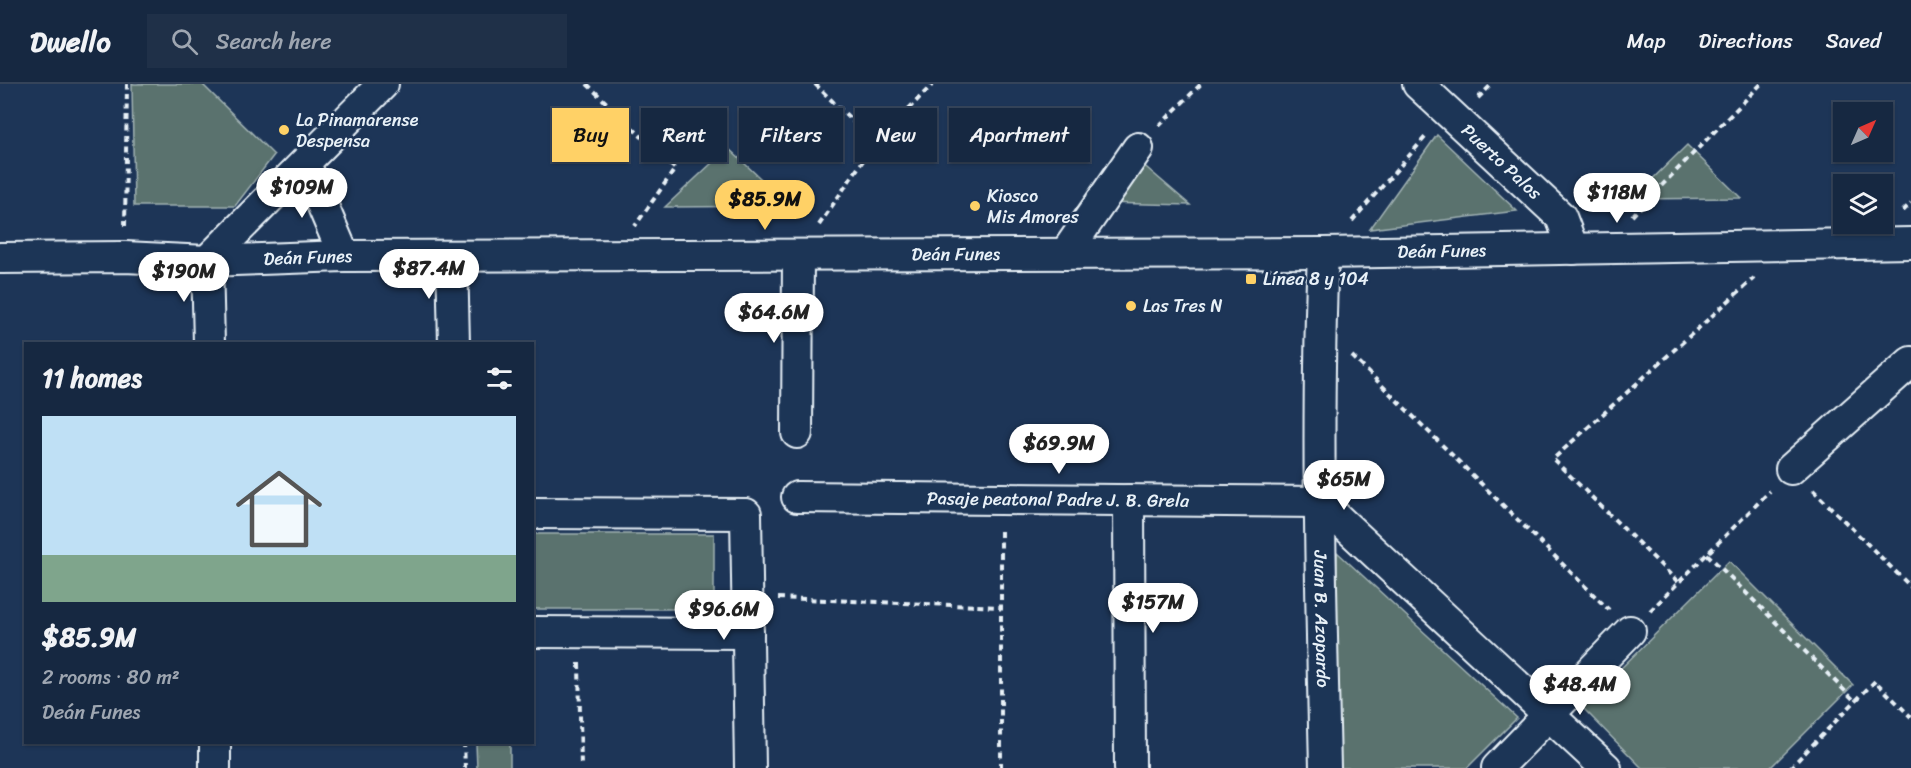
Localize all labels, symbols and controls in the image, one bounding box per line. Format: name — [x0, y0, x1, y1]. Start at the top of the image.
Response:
search box — [147, 14, 567, 68]
text: Dwello — [30, 17, 111, 66]
text: Search here — [216, 22, 332, 61]
text: Map — [1627, 22, 1665, 60]
text: Directions — [1698, 22, 1793, 60]
text: Saved — [1826, 22, 1881, 60]
icon: search — [168, 25, 201, 58]
north arrow — [1833, 102, 1893, 162]
map controls — [1833, 102, 1893, 234]
place label: La Pinamarense Despensa — [296, 104, 419, 157]
chip: Buy — [552, 108, 629, 162]
chip: Rent — [641, 108, 727, 162]
chip: Filters — [739, 108, 843, 162]
chip: New — [855, 108, 937, 162]
chip: Apartment — [949, 108, 1090, 162]
street label: Puerto Palos — [1453, 115, 1550, 208]
marker: La Pinamarense Despensa — [277, 123, 291, 137]
pin: $109M — [260, 168, 344, 219]
text: $109M — [270, 170, 334, 205]
pin: $118M — [1575, 173, 1659, 224]
button: layers — [1833, 174, 1893, 234]
text: $118M — [1588, 175, 1647, 210]
pin: $85.9M — [716, 180, 814, 231]
place label: Kiosco Mis Amores — [987, 180, 1079, 233]
text: $85.9M — [729, 182, 801, 217]
marker: Kiosco Mis Amores — [968, 199, 982, 213]
street label: Deán Funes — [1397, 234, 1487, 268]
street label: Deán Funes — [911, 238, 1001, 270]
street label: Deán Funes — [263, 240, 353, 275]
pin: $87.4M — [380, 249, 478, 300]
text: $87.4M — [393, 251, 465, 286]
pin: $190M — [142, 252, 226, 303]
text: $190M — [152, 254, 216, 289]
place label: Línea 8 y 104 — [1263, 263, 1369, 295]
marker: Línea 8 y 104 — [1244, 272, 1258, 286]
place label: Las Tres N — [1143, 290, 1223, 322]
pin: $64.6M — [725, 293, 823, 344]
text: $64.6M — [738, 295, 810, 330]
marker: Las Tres N — [1124, 299, 1138, 313]
text: 11 homes — [42, 355, 142, 401]
icon: filters — [483, 362, 516, 395]
pin: $69.9M — [1010, 424, 1108, 475]
text: $69.9M — [1023, 426, 1095, 461]
icon: home — [225, 455, 333, 563]
pin: $65M — [1308, 460, 1380, 511]
text: $65M — [1317, 462, 1371, 497]
street label: Pasaje peatonal Padre J. B. Grela — [927, 482, 1190, 517]
street label: Juan B. Azopardo — [1304, 549, 1339, 688]
pin: $157M — [1111, 583, 1195, 634]
text: $157M — [1122, 585, 1184, 620]
pin: $96.6M — [675, 590, 773, 641]
text: $96.6M — [689, 592, 759, 627]
text: $85.9M — [42, 614, 136, 660]
text: 2 rooms · 80 m² — [42, 660, 180, 695]
pin: $48.4M — [1531, 665, 1629, 716]
text: $48.4M — [1544, 667, 1616, 702]
text: Deán Funes — [42, 695, 141, 730]

